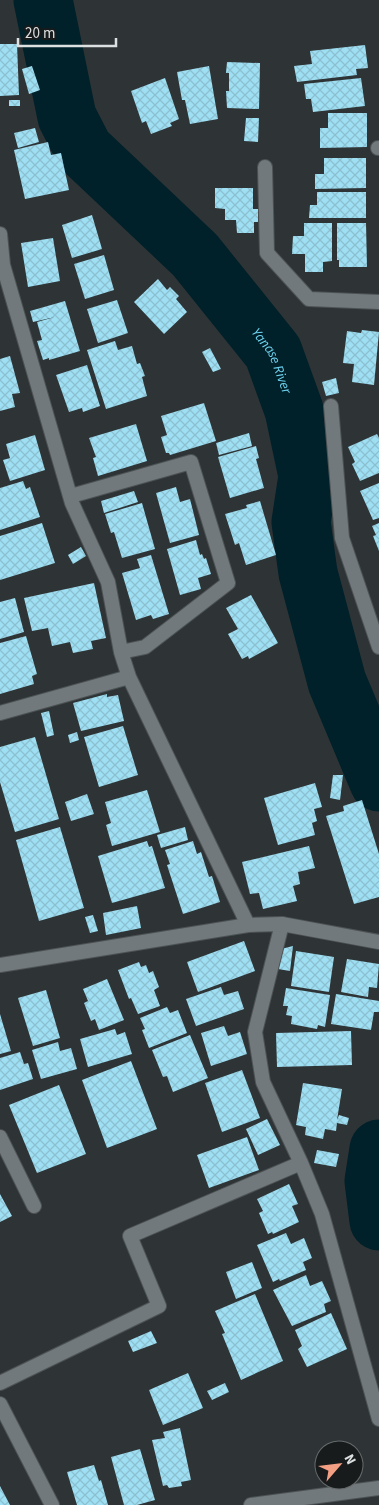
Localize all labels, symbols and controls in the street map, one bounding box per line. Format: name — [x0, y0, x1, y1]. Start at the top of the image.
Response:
scale bar — [18, 15, 115, 47]
text: 20 m — [25, 23, 55, 44]
water label: Yanase River — [246, 324, 297, 398]
north arrow — [314, 1440, 364, 1490]
text: N — [339, 1451, 361, 1468]

